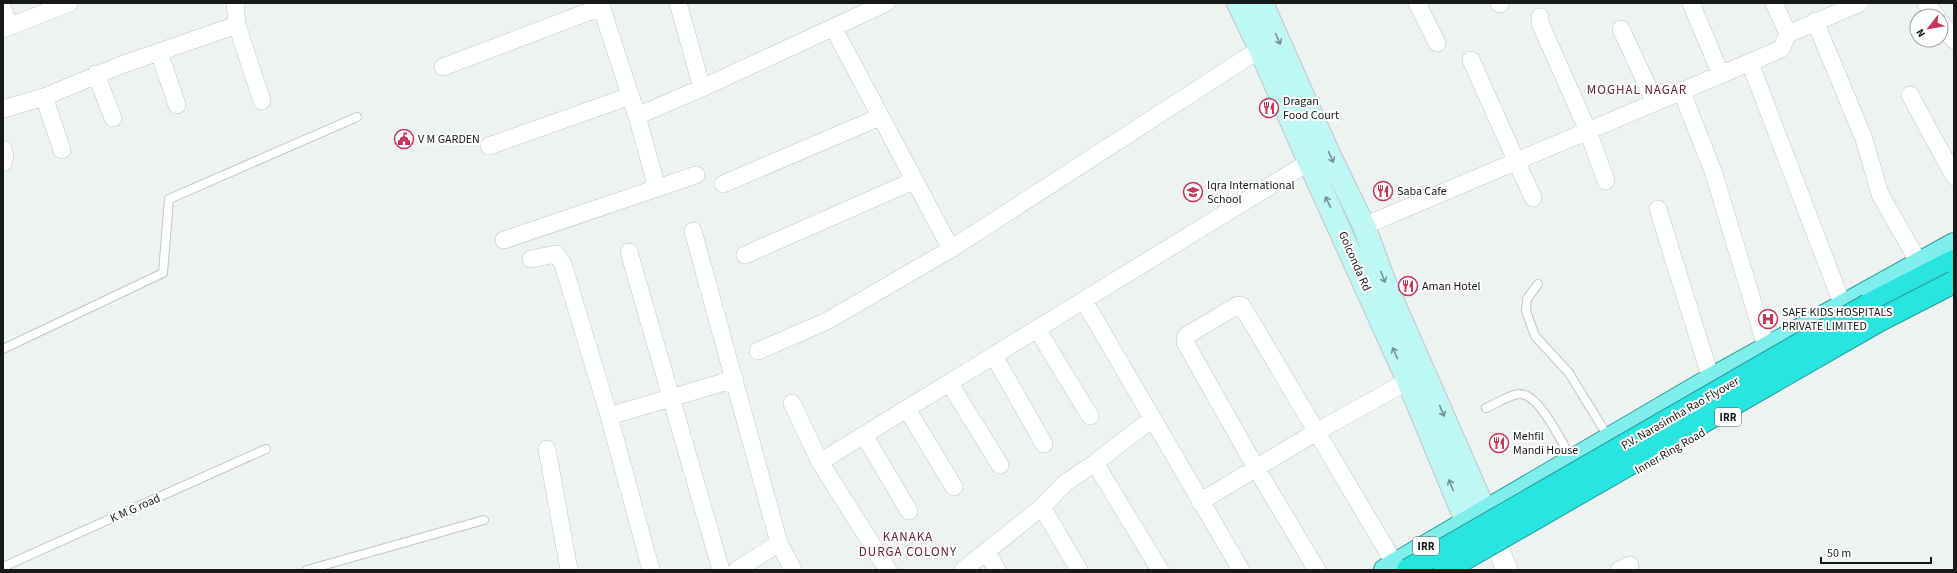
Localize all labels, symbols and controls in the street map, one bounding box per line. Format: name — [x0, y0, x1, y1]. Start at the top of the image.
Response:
north arrow — [1909, 8, 1949, 48]
text: N — [1913, 26, 1929, 40]
one-way arrow — [1275, 32, 1282, 44]
district label: MOGHAL NAGAR — [1587, 81, 1687, 99]
place label: Dragan Food Court — [1283, 93, 1339, 124]
restaurant icon: Dragan Food Court — [1258, 97, 1280, 119]
public building icon: V M GARDEN — [393, 128, 415, 150]
place label: V M GARDEN — [418, 131, 480, 148]
one-way arrow — [1328, 151, 1335, 163]
place label: Iqra International School — [1207, 177, 1295, 208]
restaurant icon: Saba Cafe — [1372, 180, 1394, 202]
school or university icon: Iqra International School — [1182, 181, 1204, 203]
place label: Saba Cafe — [1397, 183, 1447, 200]
one-way arrow — [1324, 196, 1331, 208]
street label: Golconda Rd — [1334, 229, 1375, 294]
one-way arrow — [1379, 270, 1387, 282]
restaurant icon: Aman Hotel — [1397, 275, 1419, 297]
place label: Aman Hotel — [1422, 278, 1481, 295]
place label: SAFE KIDS HOSPITALS PRIVATE LIMITED — [1782, 304, 1892, 335]
hospital icon: SAFE KIDS HOSPITALS PRIVATE LIMITED — [1757, 308, 1779, 330]
one-way arrow — [1391, 347, 1399, 359]
street label: P.V. Narasimha Rao Flyover — [1618, 372, 1743, 454]
one-way arrow — [1438, 405, 1446, 417]
road number: IRR — [1715, 408, 1741, 426]
street label: Inner Ring Road — [1632, 424, 1709, 479]
place label: Mehfil Mandi House — [1513, 428, 1578, 459]
restaurant icon: Mehfil Mandi House — [1488, 432, 1510, 454]
one-way arrow — [1447, 480, 1455, 492]
street label: K M G road — [107, 490, 163, 527]
district label: KANAKA DURGA COLONY — [859, 528, 957, 561]
road number: IRR — [1413, 537, 1439, 555]
scale bar — [1821, 539, 1931, 565]
text: 50 m — [1827, 545, 1851, 562]

